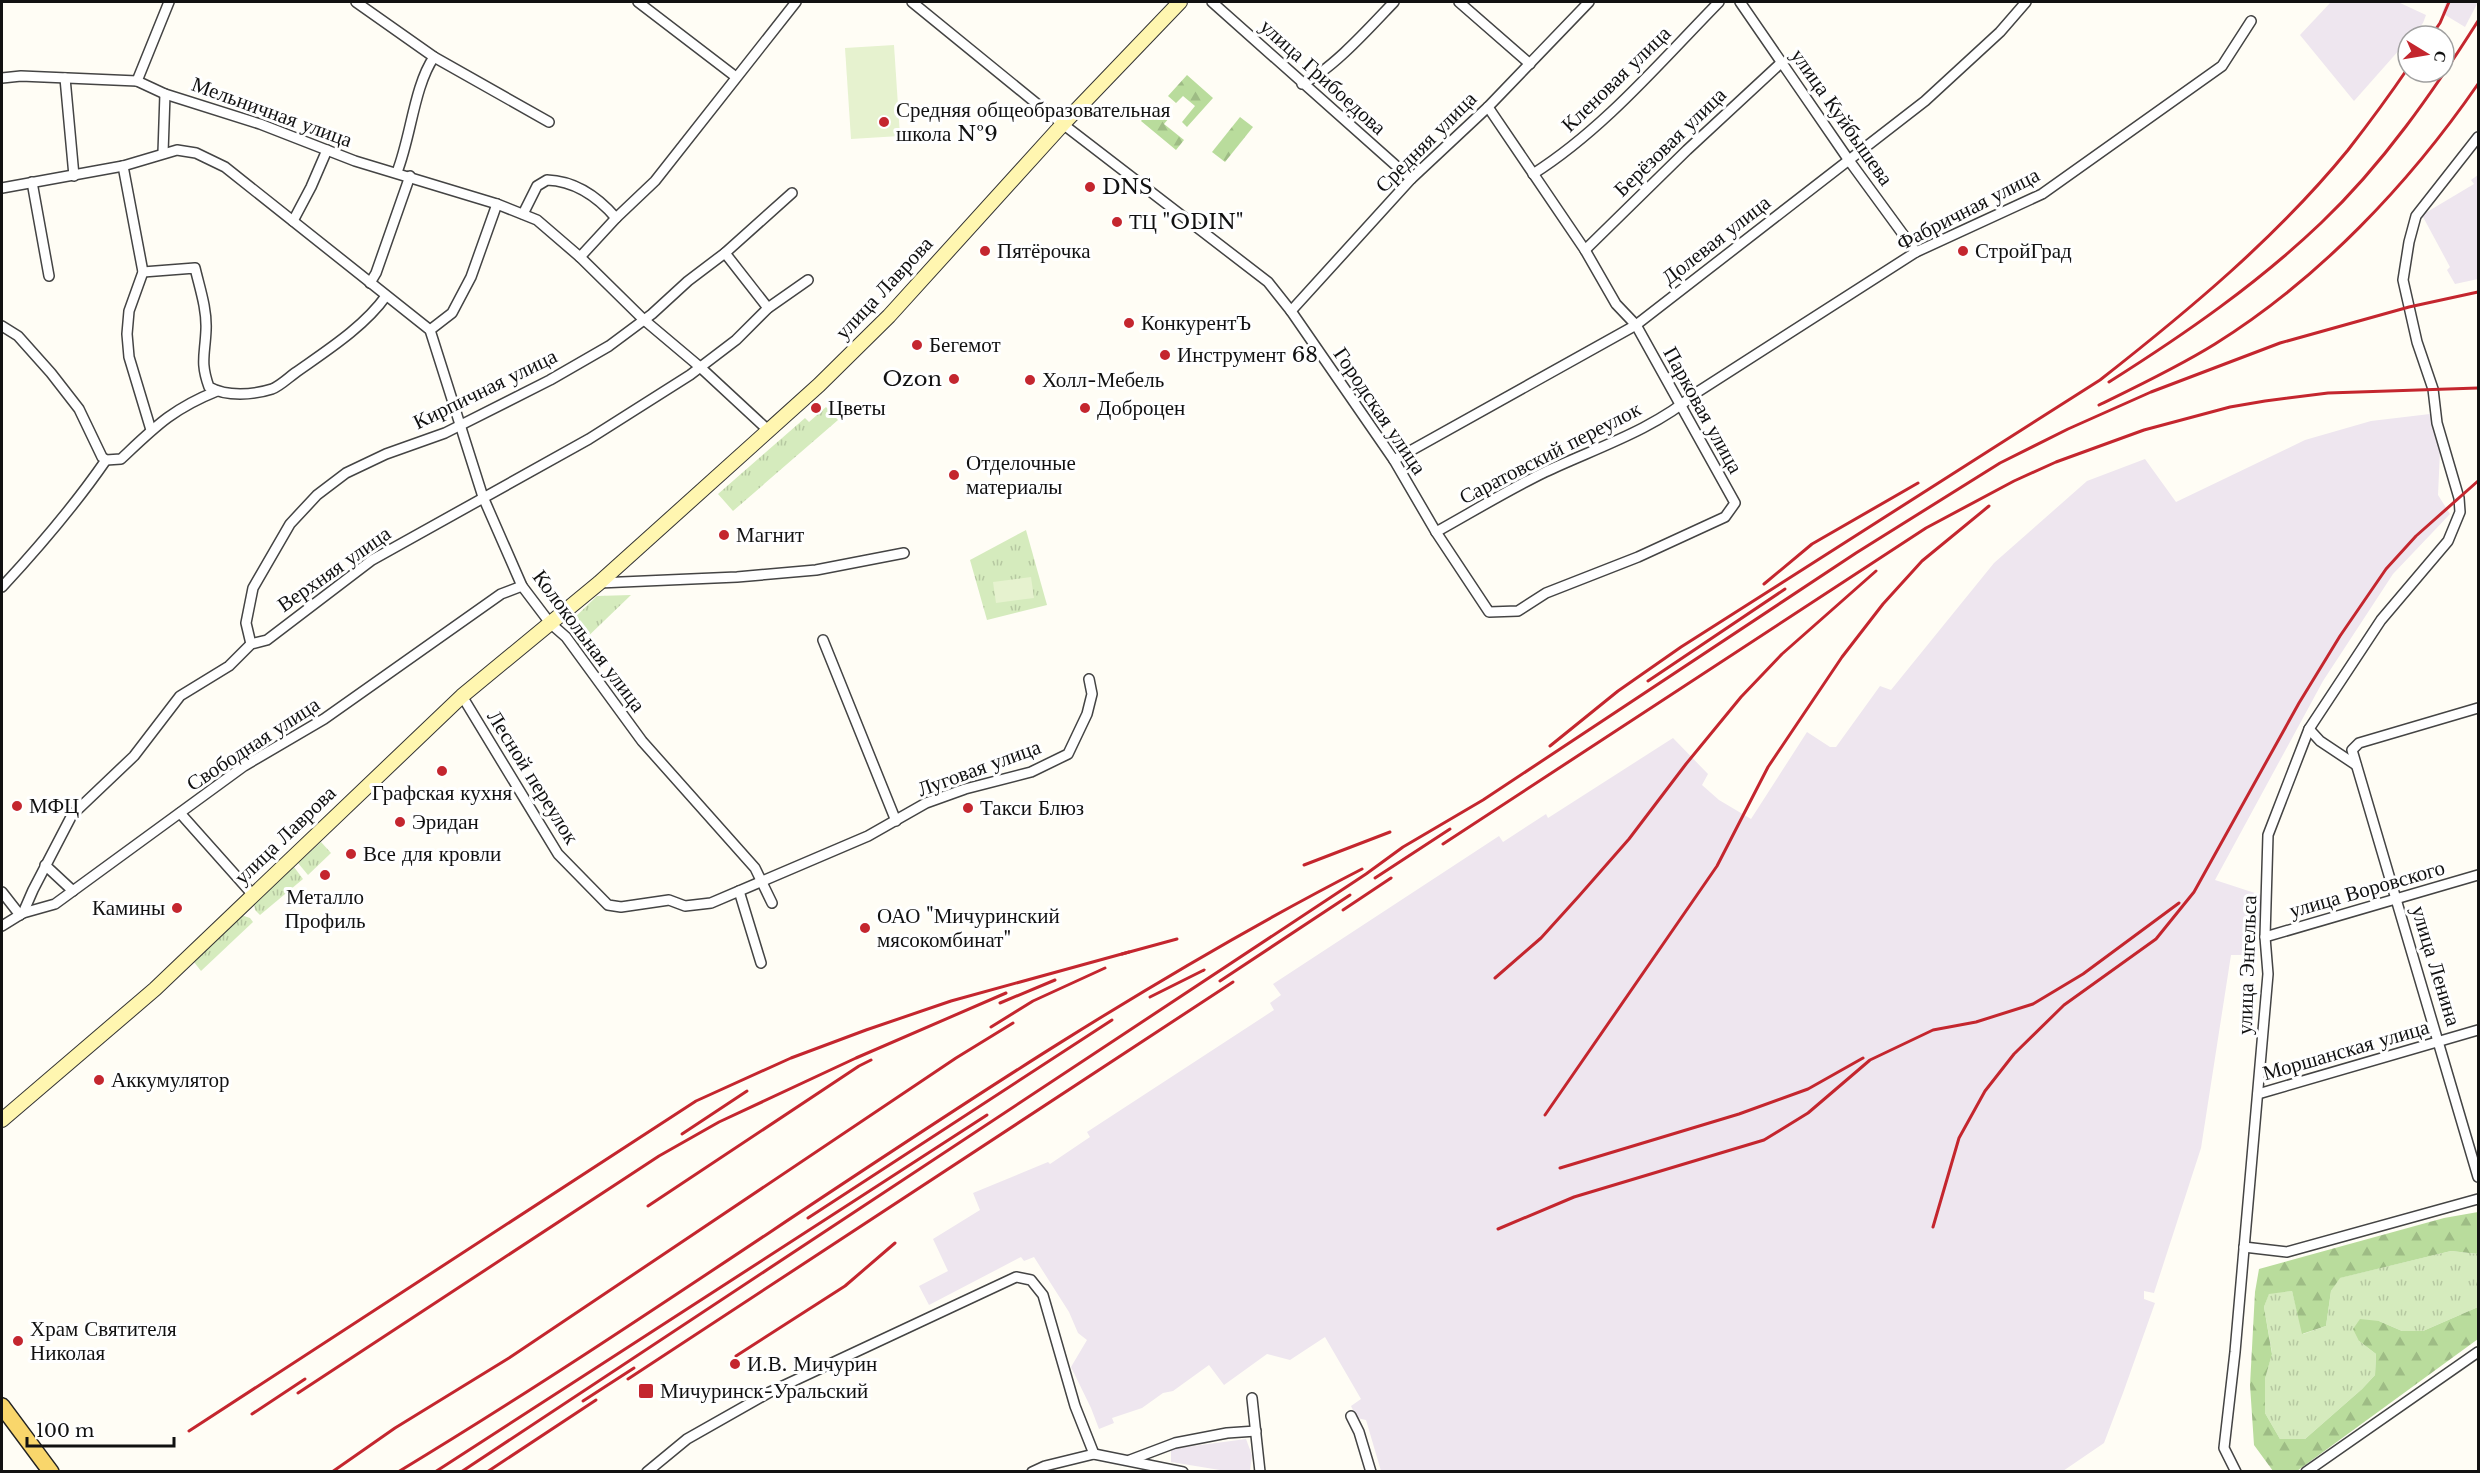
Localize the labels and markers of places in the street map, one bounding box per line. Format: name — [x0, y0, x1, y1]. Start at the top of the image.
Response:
place label: Средняя общеобразовательная школа №9 — [896, 97, 1171, 147]
marker: Средняя общеобразовательная школа №9 — [877, 115, 891, 129]
place label: DNS — [1102, 174, 1153, 200]
marker: DNS — [1083, 180, 1097, 194]
place label: ТЦ "ODIN" — [1129, 209, 1244, 235]
marker: ТЦ "ODIN" — [1110, 215, 1124, 229]
place label: Пятёрочка — [997, 238, 1091, 264]
place label: СтройГрад — [1975, 238, 2072, 264]
marker: Пятёрочка — [978, 244, 992, 258]
marker: СтройГрад — [1956, 244, 1970, 258]
place label: КонкурентЪ — [1141, 310, 1251, 336]
marker: КонкурентЪ — [1122, 316, 1136, 330]
place label: Бегемот — [929, 332, 1001, 358]
marker: Бегемот — [910, 338, 924, 352]
place label: Инструмент 68 — [1177, 342, 1318, 368]
marker: Инструмент 68 — [1158, 348, 1172, 362]
place label: Ozon — [882, 366, 942, 392]
place label: Холл-Мебель — [1042, 367, 1164, 393]
marker: Ozon — [947, 372, 961, 386]
marker: Холл-Мебель — [1023, 373, 1037, 387]
place label: Цветы — [828, 395, 886, 421]
place label: Доброцен — [1097, 395, 1185, 421]
marker: Цветы — [809, 401, 823, 415]
marker: Доброцен — [1078, 401, 1092, 415]
place label: Отделочные материалы — [966, 450, 1076, 500]
marker: Отделочные материалы — [947, 468, 961, 482]
place label: Магнит — [736, 522, 804, 548]
marker: Магнит — [717, 528, 731, 542]
marker: Графская кухня — [435, 764, 449, 778]
place label: Графская кухня — [372, 780, 512, 806]
place label: МФЦ — [29, 793, 79, 819]
place label: Такси Блюз — [980, 795, 1084, 821]
marker: МФЦ — [10, 799, 24, 813]
marker: Такси Блюз — [961, 801, 975, 815]
place label: Эридан — [412, 809, 479, 835]
marker: Эридан — [393, 815, 407, 829]
place label: Все для кровли — [363, 841, 501, 867]
marker: Все для кровли — [344, 847, 358, 861]
marker: Металло Профиль — [318, 868, 332, 882]
place label: Металло Профиль — [284, 884, 366, 934]
place label: Камины — [92, 895, 165, 921]
marker: Камины — [170, 901, 184, 915]
place label: ОАО "Мичуринский мясокомбинат" — [877, 903, 1060, 953]
marker: ОАО "Мичуринский мясокомбинат" — [858, 921, 872, 935]
place label: Аккумулятор — [111, 1067, 229, 1093]
marker: Аккумулятор — [92, 1073, 106, 1087]
place label: Храм Святителя Николая — [30, 1316, 177, 1366]
marker: Храм Святителя Николая — [11, 1334, 25, 1348]
place label: И.В. Мичурин — [747, 1351, 877, 1377]
marker: И.В. Мичурин — [728, 1357, 742, 1371]
place label: Мичуринск-Уральский — [660, 1378, 868, 1404]
marker: Мичуринск-Уральский — [637, 1382, 655, 1400]

